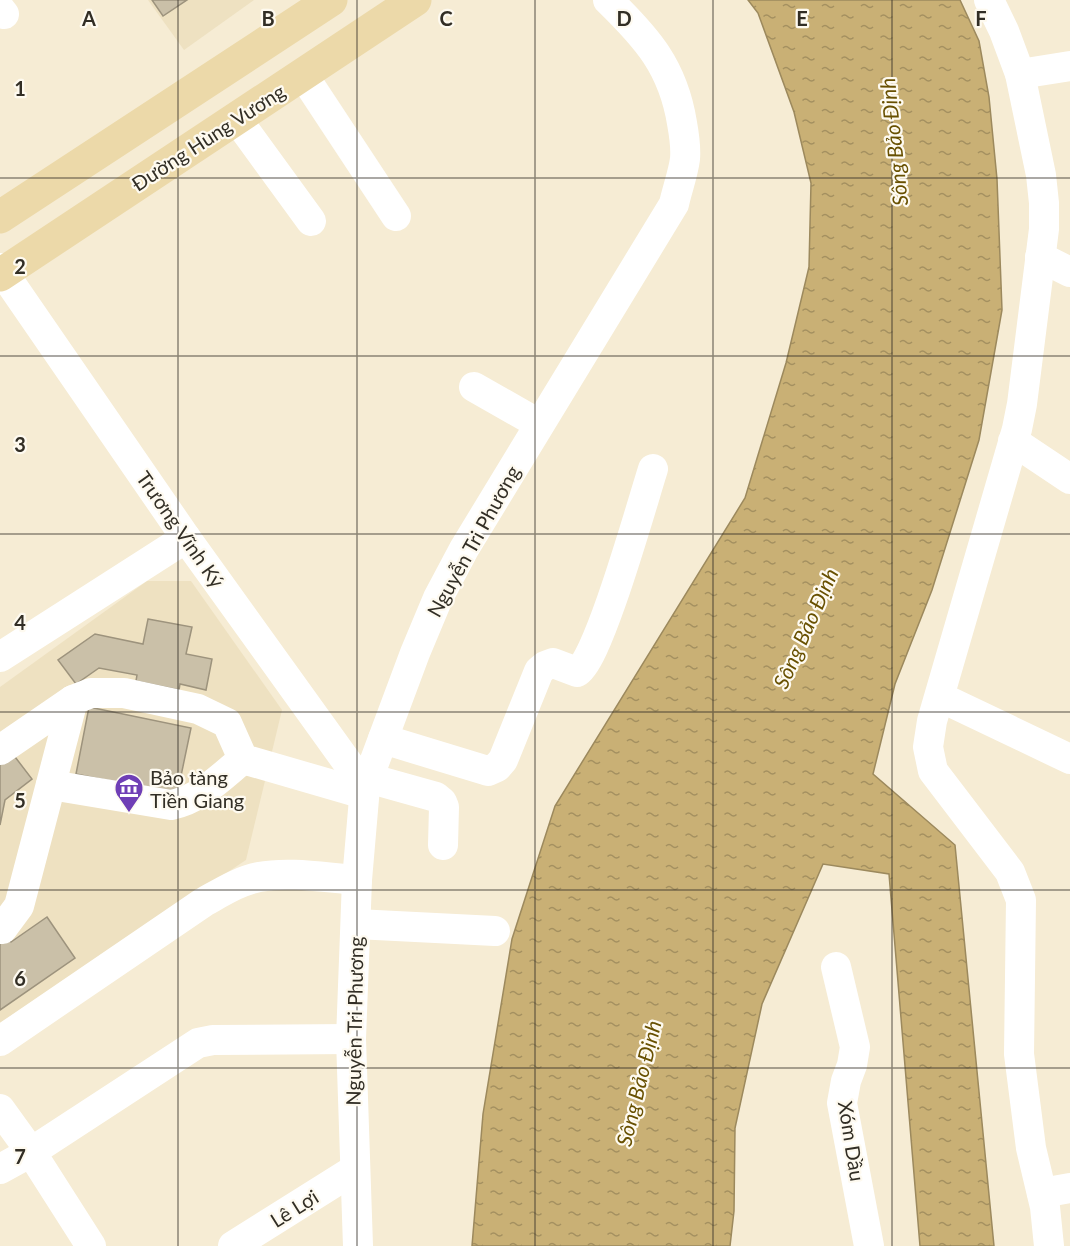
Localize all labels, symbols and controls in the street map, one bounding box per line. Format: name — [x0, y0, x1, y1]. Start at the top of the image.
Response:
text: A — [81, 6, 96, 30]
text: B — [261, 6, 275, 30]
text: C — [439, 6, 453, 30]
text: D — [616, 6, 632, 30]
text: E — [796, 6, 808, 30]
text: F — [975, 6, 987, 30]
text: 1 — [14, 76, 26, 100]
water label: Sông Bảo Định — [874, 77, 912, 207]
street label: Đường Hùng Vương — [127, 79, 289, 195]
text: 2 — [14, 254, 26, 278]
text: 3 — [14, 432, 26, 456]
street label: Nguyễn Tri Phương — [422, 461, 524, 621]
street label: Trương Vĩnh Ký — [132, 466, 230, 592]
water label: Sông Bảo Định — [767, 564, 843, 692]
text: 4 — [14, 610, 26, 634]
place label: Bảo tàng Tiền Giang — [150, 765, 244, 812]
museum icon: Bảo tàng Tiền Giang — [113, 772, 145, 814]
text: 5 — [14, 788, 26, 812]
street label: Nguyễn Tri Phương — [341, 936, 367, 1106]
text: 6 — [14, 966, 26, 990]
water label: Sông Bảo Định — [610, 1018, 666, 1148]
street label: Xóm Dầu — [834, 1099, 870, 1183]
text: 7 — [14, 1144, 26, 1168]
street label: Lê Lợi — [266, 1184, 322, 1232]

